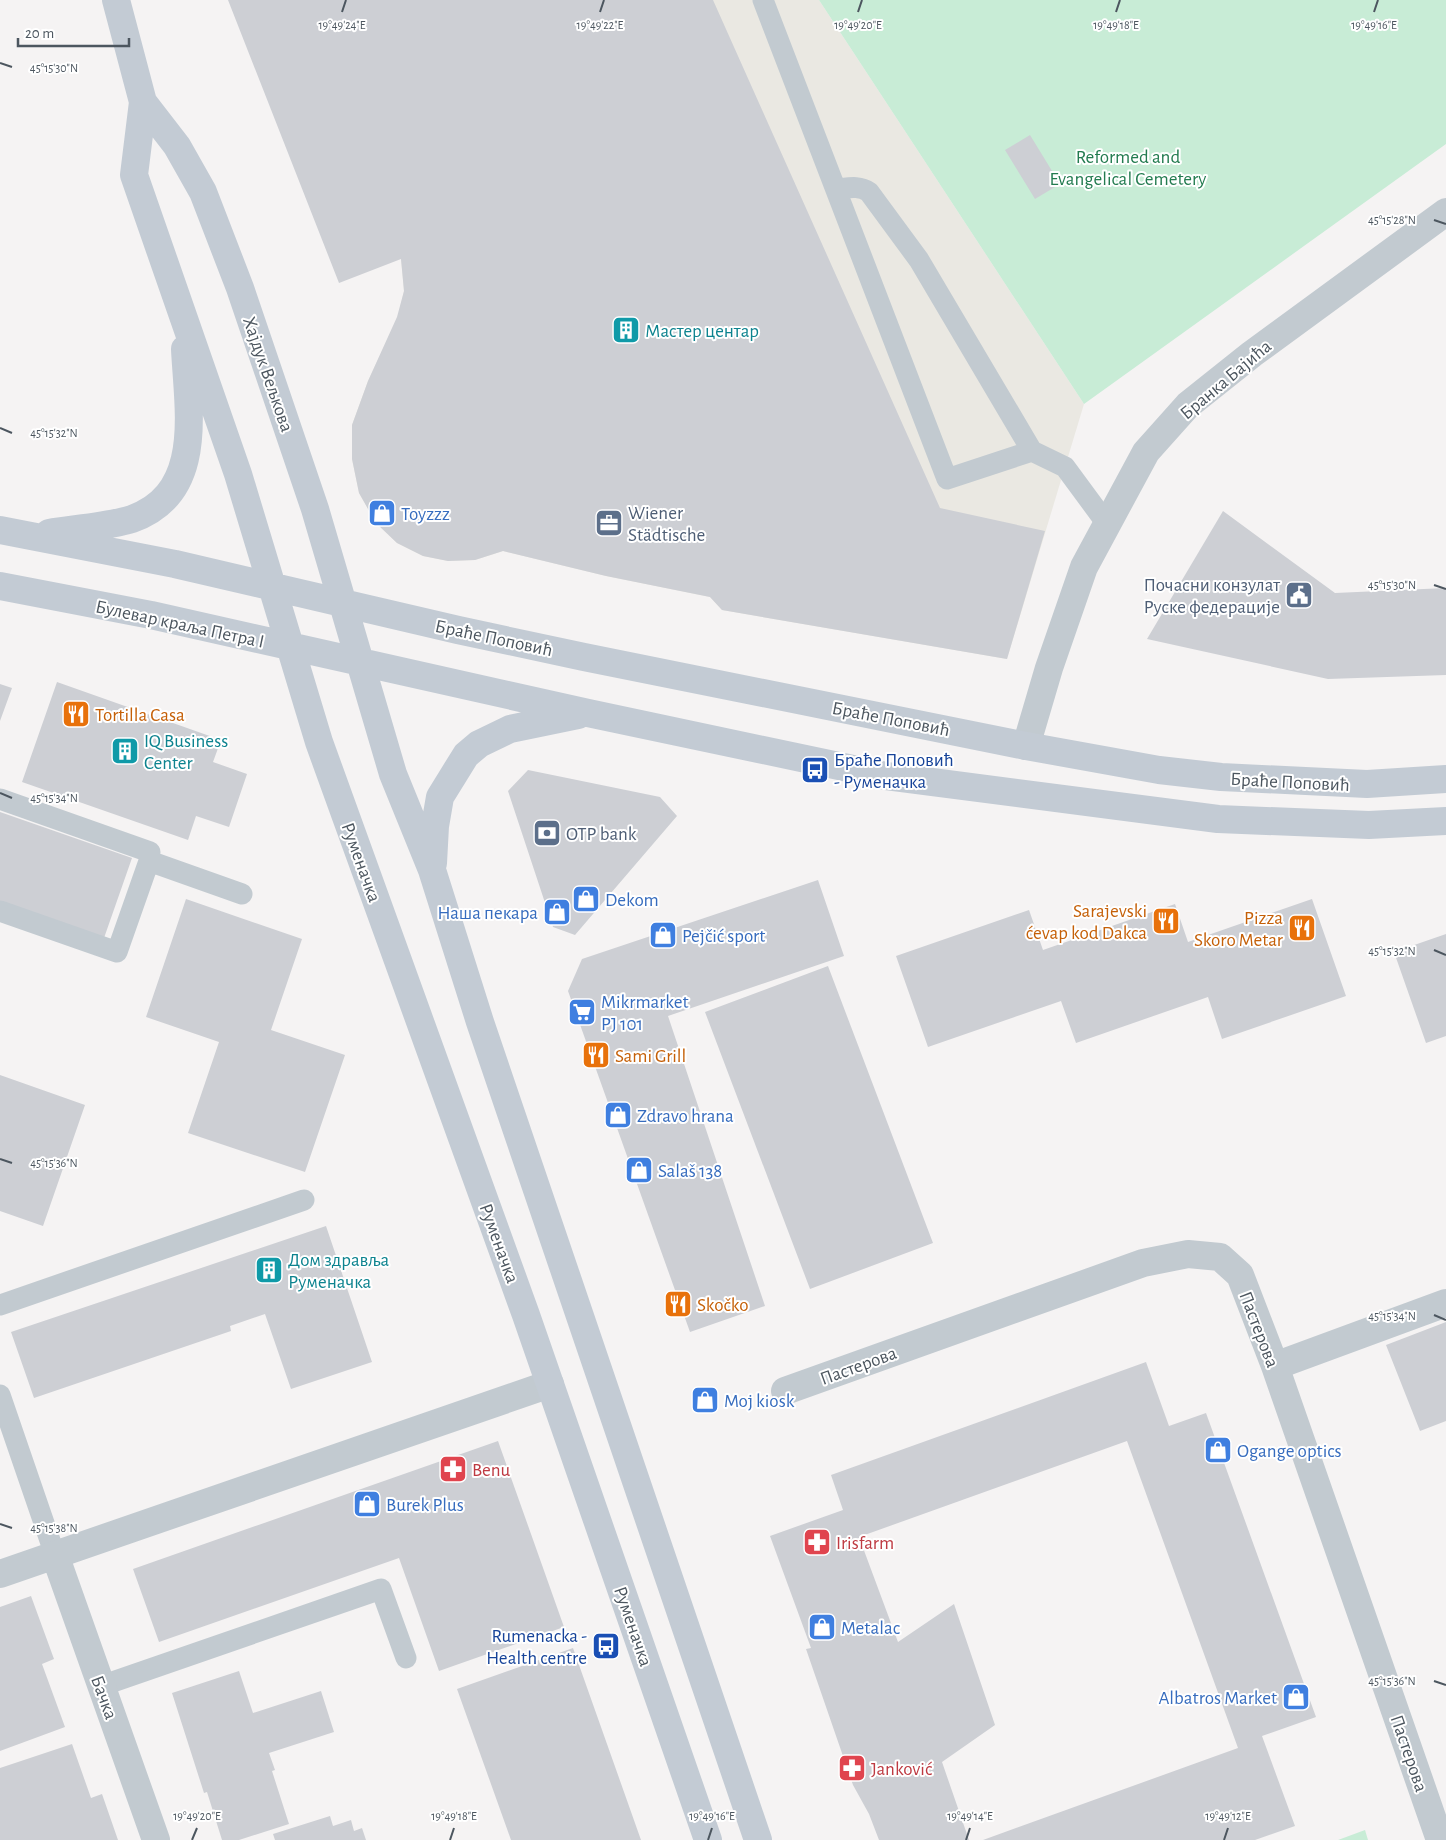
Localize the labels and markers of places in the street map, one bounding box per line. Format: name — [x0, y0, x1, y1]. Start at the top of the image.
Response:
building icon: Мастер центар — [611, 315, 641, 345]
place label: Мастер центар — [645, 322, 759, 341]
shop icon: Toyzzz — [367, 498, 397, 528]
place label: Wiener Städtische — [628, 504, 705, 545]
place label: Toyzzz — [401, 505, 450, 524]
office icon: Wiener Städtische — [594, 508, 624, 538]
place label: Почасни конзулат Руске федерације — [1143, 576, 1280, 617]
public building icon: Почасни конзулат Руске федерације — [1284, 580, 1314, 610]
restaurant icon: Tortilla Casa — [61, 699, 91, 729]
place label: Tortilla Casa — [95, 706, 185, 725]
place label: IQ Business Center — [144, 732, 228, 773]
building icon: IQ Business Center — [110, 736, 140, 766]
place label: Браће Поповић - Руменачка — [834, 751, 954, 792]
bus stop icon: Браће Поповић - Руменачка — [800, 755, 830, 785]
bank icon: OTP bank — [532, 818, 562, 848]
place label: OTP bank — [566, 825, 637, 844]
shop icon: Dekom — [571, 884, 601, 914]
place label: Dekom — [605, 891, 659, 910]
shop icon: Наша пекара — [542, 897, 572, 927]
place label: Sarajevski ćevap kod Dakca — [1026, 902, 1147, 943]
place label: Наша пекара — [437, 904, 538, 923]
restaurant icon: Sarajevski ćevap kod Dakca — [1151, 906, 1181, 936]
place label: Pizza Skoro Metar — [1194, 909, 1283, 950]
restaurant icon: Pizza Skoro Metar — [1287, 913, 1317, 943]
shop icon: Pejčić sport — [648, 920, 678, 950]
place label: Pejčić sport — [682, 927, 765, 946]
place label: Mikrmarket PJ 101 — [601, 993, 689, 1034]
supermarket icon: Mikrmarket PJ 101 — [567, 997, 597, 1027]
restaurant icon: Sami Grill — [581, 1040, 611, 1070]
place label: Sami Grill — [615, 1047, 686, 1066]
shop icon: Zdravo hrana — [603, 1100, 633, 1130]
place label: Zdravo hrana — [637, 1107, 734, 1126]
shop icon: Salaš 138 — [624, 1155, 654, 1185]
place label: Salaš 138 — [658, 1162, 722, 1181]
place label: Дом здравља Руменачка — [288, 1251, 390, 1292]
building icon: Дом здравља Руменачка — [254, 1255, 284, 1285]
restaurant icon: Skočko — [663, 1289, 693, 1319]
place label: Skočko — [697, 1296, 748, 1315]
shop icon: Moj kiosk — [690, 1385, 720, 1415]
place label: Moj kiosk — [724, 1392, 795, 1411]
shop icon: Ogange optics — [1203, 1435, 1233, 1465]
place label: Ogange optics — [1237, 1442, 1342, 1461]
pharmacy icon: Benu — [438, 1454, 468, 1484]
place label: Benu — [472, 1461, 511, 1480]
shop icon: Burek Plus — [352, 1489, 382, 1519]
place label: Burek Plus — [386, 1496, 464, 1515]
pharmacy icon: Irisfarm — [802, 1527, 832, 1557]
place label: Irisfarm — [836, 1534, 894, 1553]
shop icon: Metalac — [807, 1612, 837, 1642]
place label: Metalac — [841, 1619, 900, 1638]
place label: Rumenacka - Health centre — [486, 1627, 587, 1668]
bus stop icon: Rumenacka - Health centre — [591, 1631, 621, 1661]
shop icon: Albatros Market — [1281, 1682, 1311, 1712]
place label: Albatros Market — [1158, 1689, 1277, 1708]
pharmacy icon: Janković — [837, 1753, 867, 1783]
place label: Janković — [871, 1760, 932, 1779]

